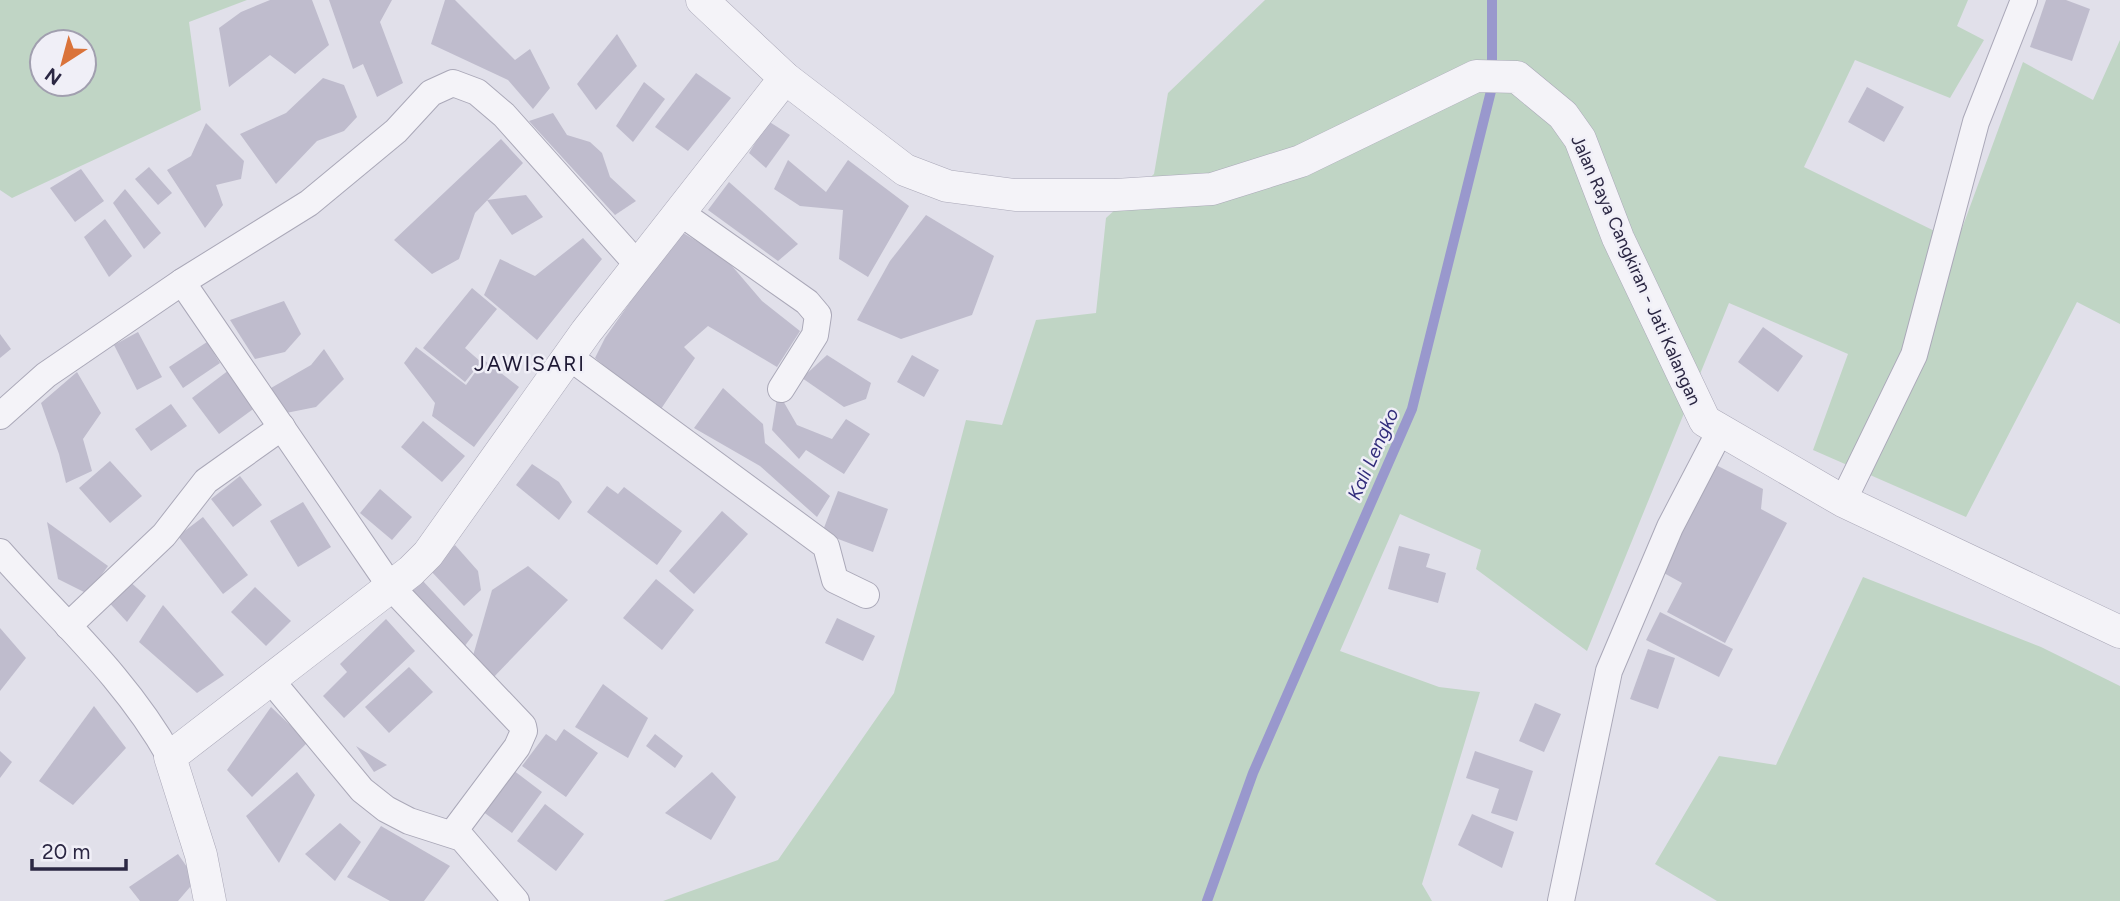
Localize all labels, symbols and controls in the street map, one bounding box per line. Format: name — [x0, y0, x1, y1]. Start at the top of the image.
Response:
north arrow — [28, 28, 98, 98]
text: N — [41, 63, 66, 90]
street label: Jalan Raya Cangkiran - Jati Kalangan — [1566, 131, 1706, 409]
district label: JAWISARI — [474, 351, 586, 376]
water label: Kali Lengko — [1343, 405, 1403, 503]
scale bar — [32, 828, 126, 872]
text: 20 m — [42, 839, 90, 864]

